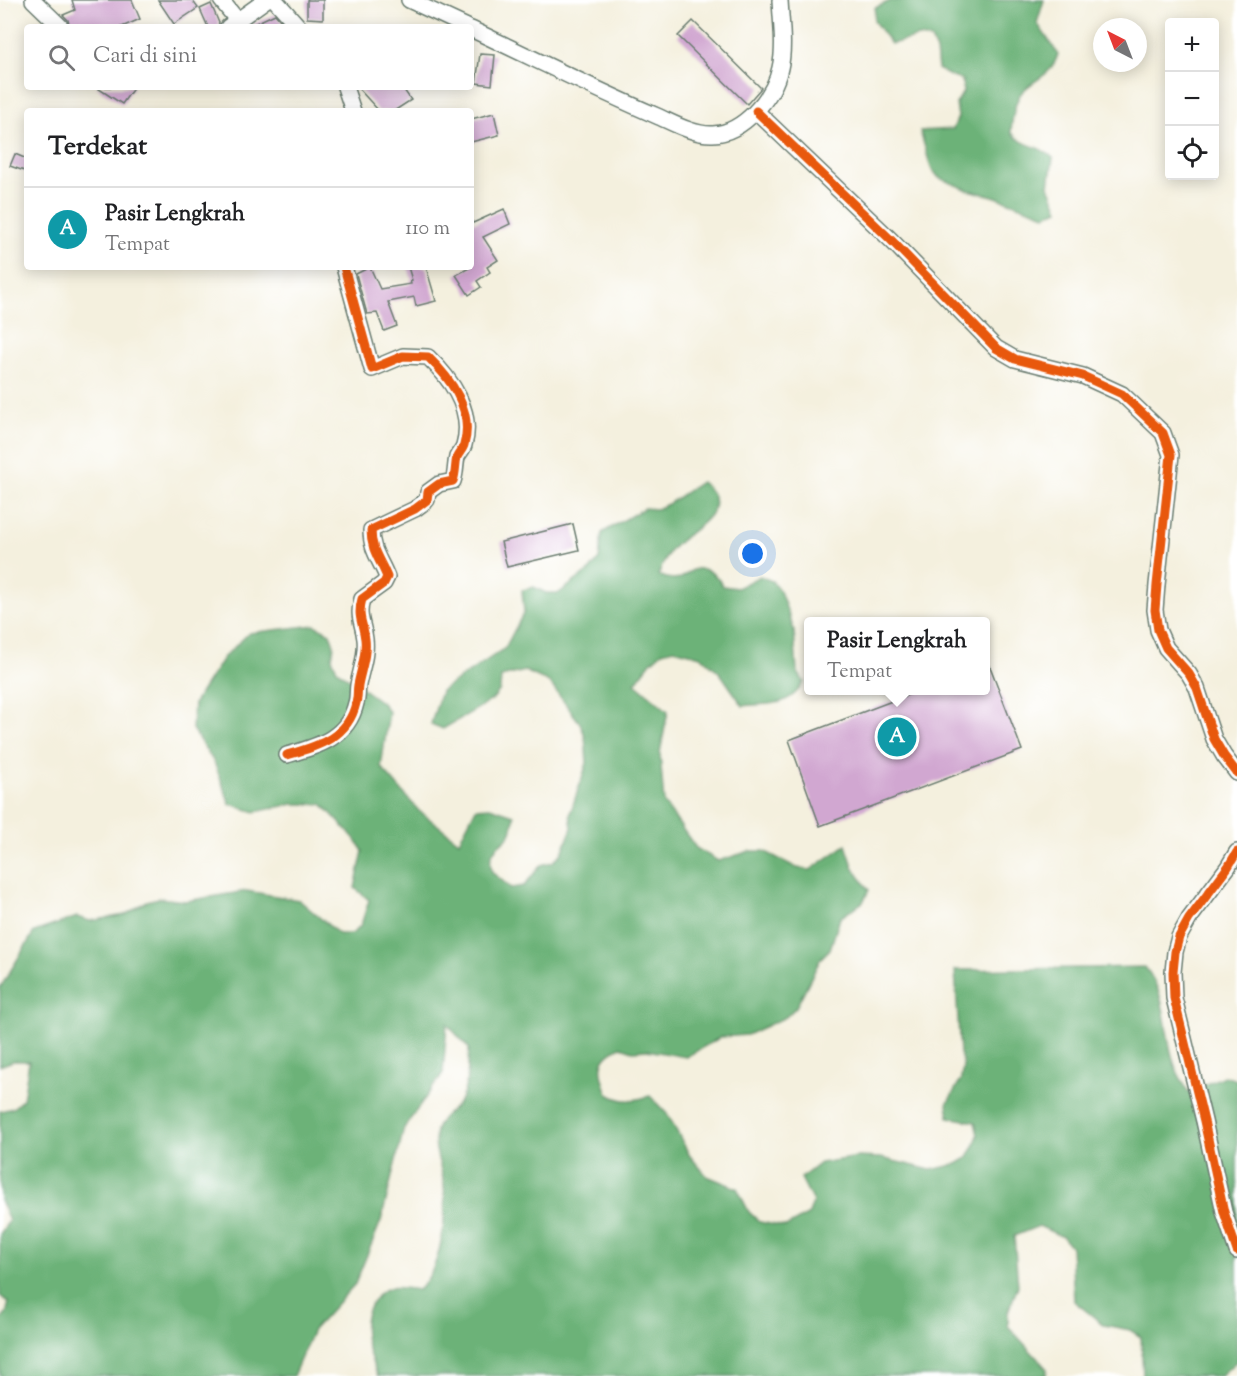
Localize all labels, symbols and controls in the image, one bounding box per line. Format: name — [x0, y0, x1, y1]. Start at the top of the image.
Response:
north arrow — [1093, 18, 1147, 72]
map controls — [1165, 18, 1219, 180]
button: + — [1165, 18, 1219, 72]
search box — [24, 24, 474, 90]
icon: search — [45, 41, 78, 74]
text: Cari di sini — [93, 41, 197, 73]
button: − — [1165, 72, 1219, 126]
button: locate — [1165, 126, 1219, 180]
text: Terdekat — [48, 129, 147, 166]
text: Pasir Lengkrah — [105, 199, 245, 231]
text: A — [59, 215, 76, 244]
text: 110 m — [405, 215, 450, 244]
text: Tempat — [105, 231, 170, 260]
your location — [738, 539, 767, 568]
popup — [804, 617, 990, 695]
text: Pasir Lengkrah — [827, 626, 967, 658]
text: Tempat — [827, 658, 892, 687]
pin: A — [878, 714, 916, 760]

